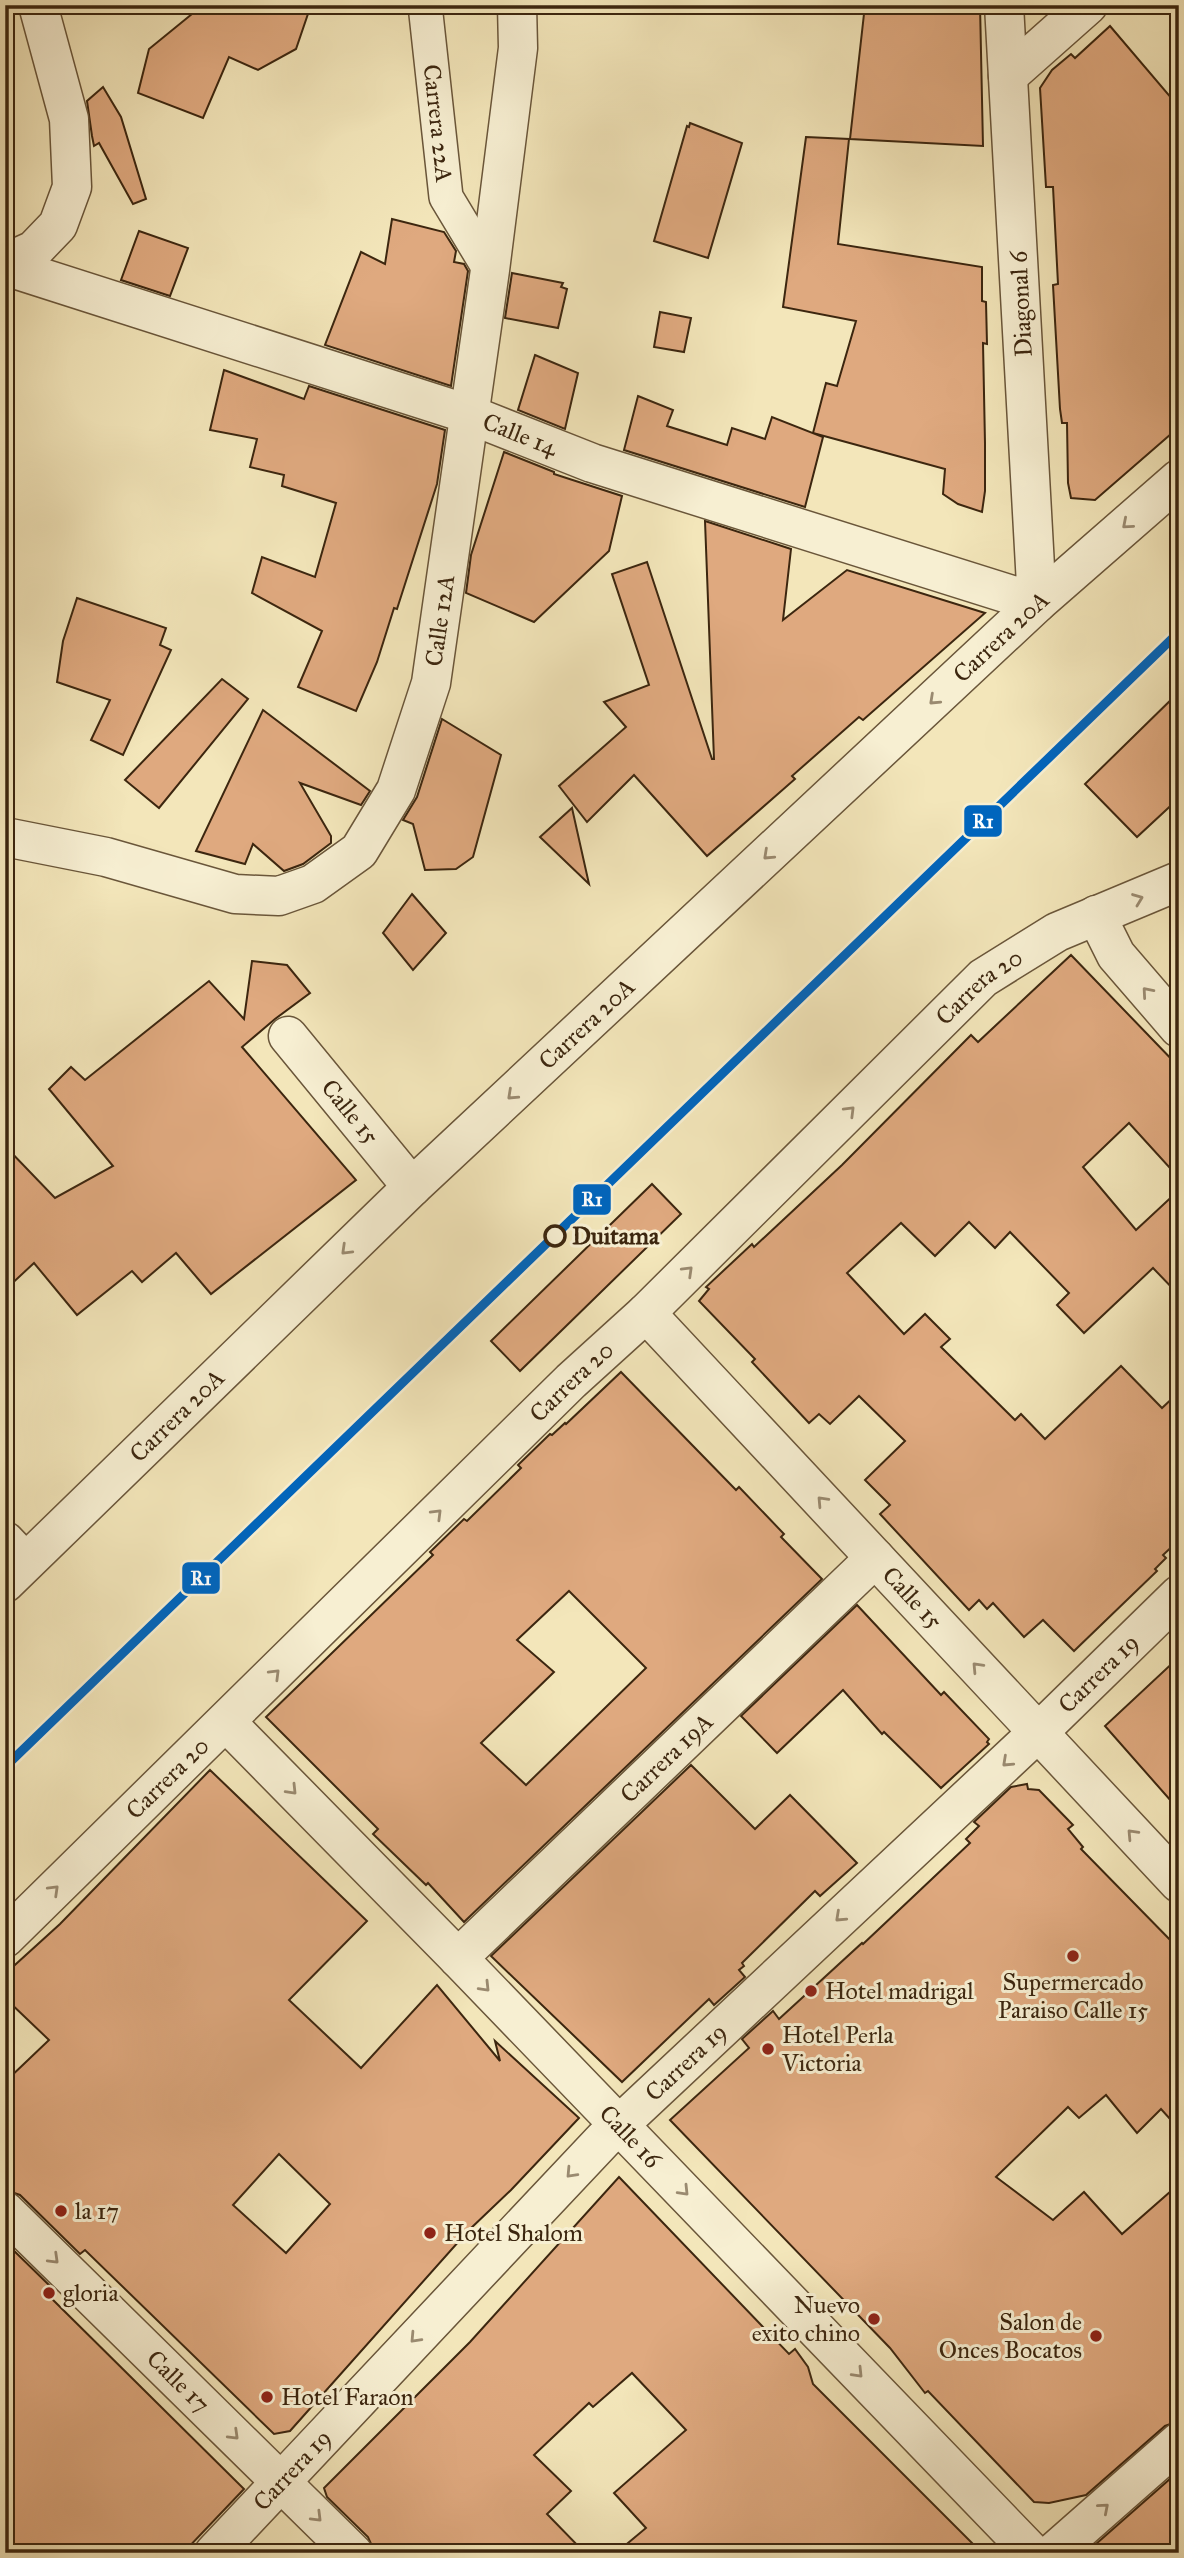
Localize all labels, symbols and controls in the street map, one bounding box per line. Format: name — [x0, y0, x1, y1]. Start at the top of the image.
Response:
street label: Carrera 22A — [417, 63, 459, 184]
street label: Diagonal 6 — [1003, 249, 1039, 358]
street label: Calle 14 — [478, 406, 562, 463]
one-way arrow — [1123, 516, 1136, 528]
street label: Calle 12A — [419, 573, 461, 668]
street label: Carrera 20A — [947, 584, 1055, 689]
one-way arrow — [929, 692, 942, 704]
line badge: R1 — [963, 804, 1003, 838]
text: R1 — [973, 810, 994, 833]
one-way arrow — [763, 847, 776, 860]
one-way arrow — [1131, 893, 1143, 907]
street label: Carrera 20 — [929, 942, 1028, 1031]
street label: Carrera 20A — [532, 972, 641, 1076]
one-way arrow — [1143, 987, 1155, 1000]
street label: Calle 15 — [315, 1073, 386, 1150]
one-way arrow — [507, 1086, 520, 1099]
one-way arrow — [841, 1106, 854, 1119]
line badge: R1 — [572, 1183, 612, 1216]
text: R1 — [582, 1188, 603, 1211]
place label: Duitama — [572, 1221, 660, 1251]
marker: Duitama — [544, 1225, 566, 1247]
one-way arrow — [341, 1242, 354, 1255]
one-way arrow — [680, 1267, 693, 1280]
street label: Carrera 20 — [523, 1335, 620, 1428]
street label: Carrera 20A — [123, 1363, 231, 1468]
one-way arrow — [817, 1496, 830, 1509]
one-way arrow — [428, 1510, 441, 1523]
street label: Calle 15 — [876, 1560, 949, 1636]
line badge: R1 — [181, 1561, 221, 1595]
text: R1 — [191, 1567, 212, 1590]
street label: Carrera 19 — [1052, 1628, 1145, 1719]
one-way arrow — [973, 1662, 986, 1675]
one-way arrow — [266, 1670, 279, 1683]
street label: Carrera 19A — [614, 1707, 719, 1809]
street label: Carrera 20 — [120, 1731, 215, 1825]
one-way arrow — [1002, 1753, 1015, 1766]
one-way arrow — [283, 1782, 296, 1795]
one-way arrow — [1128, 1829, 1141, 1842]
one-way arrow — [46, 1886, 59, 1899]
one-way arrow — [836, 1909, 849, 1921]
marker: Supermercado Paraiso Calle 15 — [1065, 1948, 1081, 1964]
place label: Supermercado Paraiso Calle 15 — [998, 1967, 1148, 2025]
place label: Hotel madrigal — [825, 1976, 974, 2006]
one-way arrow — [477, 1979, 490, 1992]
marker: Hotel madrigal — [803, 1983, 819, 1999]
street label: Carrera 19 — [639, 2017, 733, 2108]
place label: Hotel Perla Victoria — [781, 2020, 894, 2078]
marker: Hotel Perla Victoria — [760, 2041, 776, 2057]
street label: Calle 16 — [593, 2099, 668, 2175]
one-way arrow — [567, 2165, 580, 2178]
one-way arrow — [675, 2183, 688, 2196]
place label: la 17 — [75, 2196, 119, 2226]
marker: la 17 — [53, 2203, 69, 2219]
place label: Hotel Shalom — [444, 2218, 583, 2248]
marker: Hotel Shalom — [422, 2225, 438, 2241]
one-way arrow — [46, 2250, 59, 2263]
place label: gloria — [63, 2278, 119, 2308]
marker: gloria — [41, 2285, 57, 2301]
place label: Nuevo exito chino — [752, 2290, 860, 2348]
place label: Salon de Onces Bocatos — [939, 2307, 1082, 2365]
marker: Nuevo exito chino — [866, 2311, 882, 2327]
marker: Salon de Onces Bocatos — [1088, 2328, 1104, 2344]
one-way arrow — [411, 2330, 423, 2343]
street label: Calle 17 — [140, 2344, 216, 2419]
one-way arrow — [850, 2365, 863, 2378]
place label: Hotel Faraon — [281, 2382, 414, 2412]
marker: Hotel Faraon — [259, 2389, 275, 2405]
street label: Carrera 19 — [247, 2423, 338, 2517]
one-way arrow — [226, 2427, 239, 2440]
one-way arrow — [1096, 2504, 1109, 2516]
one-way arrow — [308, 2508, 321, 2521]

